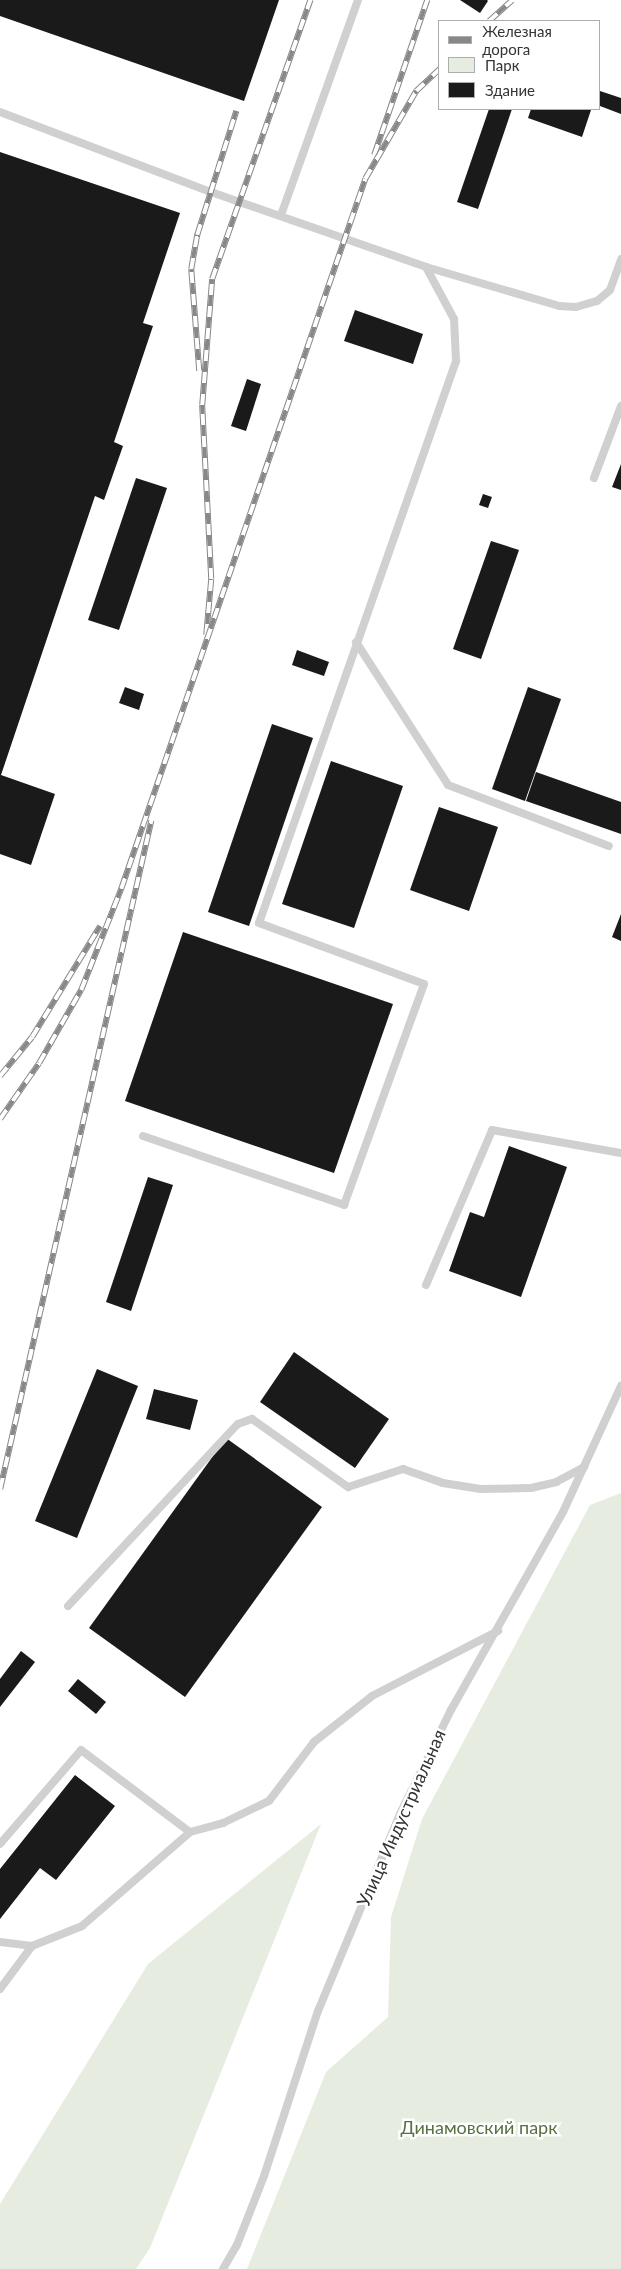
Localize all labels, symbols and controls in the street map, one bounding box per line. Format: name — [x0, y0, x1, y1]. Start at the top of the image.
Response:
legend — [438, 20, 601, 110]
text: Железная дорога — [482, 22, 552, 58]
text: Парк — [485, 56, 519, 74]
text: Здание — [485, 81, 535, 99]
street label: Улица Индустриальная — [352, 1726, 450, 1910]
park label: Динамовский парк — [401, 2116, 557, 2138]

